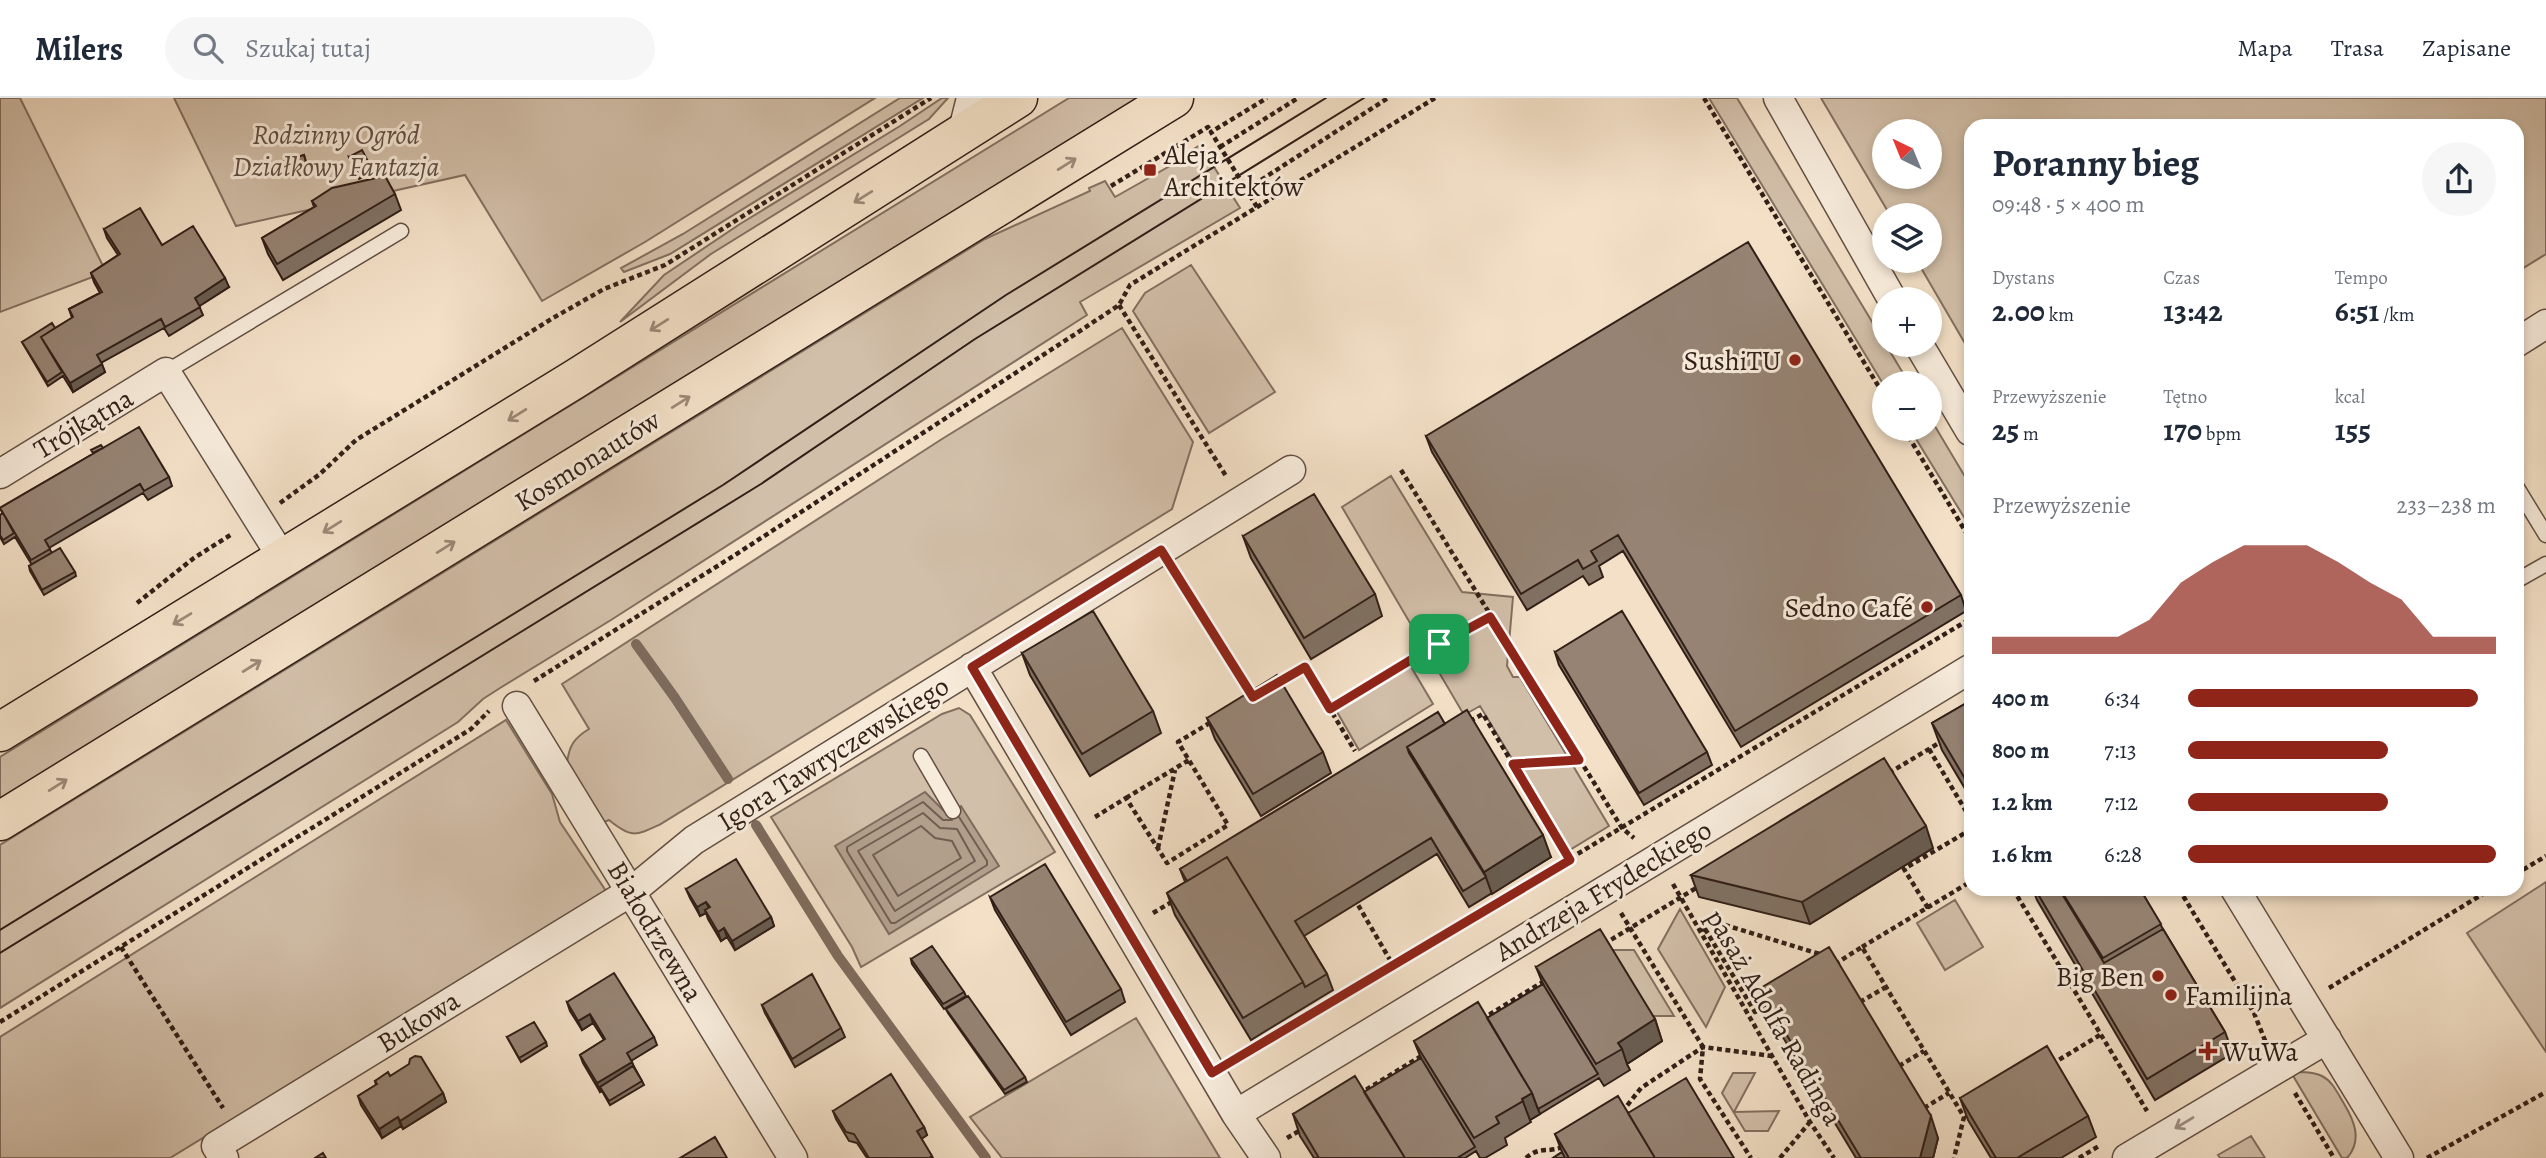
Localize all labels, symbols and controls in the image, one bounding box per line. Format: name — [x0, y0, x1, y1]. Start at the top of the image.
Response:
search box — [165, 17, 655, 80]
text: Milers — [35, 26, 123, 71]
icon: search — [189, 29, 227, 67]
text: Szukaj tutaj — [245, 31, 371, 66]
text: Mapa — [2238, 32, 2293, 64]
text: Trasa — [2331, 32, 2384, 64]
text: Zapisane — [2422, 32, 2511, 64]
park label: Rodzinny Ogród Działkowy Fantazja — [233, 116, 439, 186]
north arrow — [1872, 119, 1942, 189]
map controls — [1872, 119, 1942, 441]
place label: Aleja Architektów — [1163, 136, 1303, 206]
text: Poranny bieg — [1992, 137, 2199, 189]
button: share — [2422, 142, 2496, 216]
one-way arrow — [1057, 157, 1077, 171]
marker: Aleja Architektów — [1142, 162, 1158, 178]
text: 09:48 · 5 × 400 m — [1992, 189, 2145, 220]
one-way arrow — [853, 191, 873, 205]
button: layers — [1872, 203, 1942, 273]
text: Dystans — [1992, 265, 2055, 291]
text: Czas — [2163, 265, 2200, 291]
text: Tempo — [2335, 265, 2388, 291]
button: + — [1872, 287, 1942, 357]
text: 2.00 — [1992, 291, 2045, 331]
text: 13:42 — [2163, 291, 2223, 331]
text: 6:51 — [2335, 291, 2379, 331]
text: km — [2045, 302, 2074, 328]
text: /km — [2379, 302, 2415, 328]
one-way arrow — [650, 319, 670, 333]
place label: SushiTU — [1683, 342, 1781, 380]
marker: SushiTU — [1787, 352, 1803, 368]
button: − — [1872, 371, 1942, 441]
street label: Trójkątna — [27, 379, 140, 468]
text: Przewyższenie — [1992, 384, 2107, 410]
text: Tętno — [2163, 384, 2207, 410]
text: kcal — [2335, 384, 2365, 410]
one-way arrow — [671, 394, 691, 408]
street label: Kosmonautów — [507, 401, 668, 521]
one-way arrow — [507, 408, 527, 422]
text: 25 — [1992, 410, 2019, 450]
text: 170 — [2163, 410, 2202, 450]
text: 155 — [2335, 410, 2371, 450]
text: m — [2019, 421, 2039, 447]
text: bpm — [2202, 421, 2241, 447]
text: Przewyższenie — [1992, 490, 2131, 521]
text: 233–238 m — [2397, 490, 2496, 521]
one-way arrow — [323, 521, 343, 535]
one-way arrow — [435, 539, 455, 553]
place label: Sedno Café — [1784, 589, 1913, 627]
marker: Sedno Café — [1919, 599, 1935, 615]
one-way arrow — [172, 612, 192, 626]
pin — [1409, 614, 1469, 674]
icon: arrive — [1420, 625, 1458, 663]
one-way arrow — [242, 659, 262, 673]
street label: Igora Tawryczewskiego — [711, 667, 956, 841]
text: 400 m — [1992, 683, 2049, 714]
text: 6:34 — [2104, 683, 2140, 714]
text: 800 m — [1992, 735, 2049, 766]
text: 7:13 — [2104, 735, 2137, 766]
one-way arrow — [48, 778, 68, 792]
text: 1.2 km — [1992, 787, 2053, 818]
text: 7:12 — [2104, 787, 2138, 818]
street label: Andrzeja Frydeckiego — [1487, 811, 1719, 971]
text: 1.6 km — [1992, 839, 2052, 870]
text: 6:28 — [2104, 839, 2142, 870]
street label: Białodrzewna — [598, 854, 712, 1009]
street label: pasaż Adolfa Radinga — [1697, 902, 1852, 1133]
place label: Big Ben — [2056, 958, 2144, 996]
marker: Big Ben — [2150, 968, 2166, 984]
place label: Familijna — [2185, 977, 2293, 1015]
street label: Bukowa — [370, 982, 467, 1062]
marker: Familijna — [2163, 987, 2179, 1003]
place label: WuWa — [2221, 1033, 2298, 1071]
marker: WuWa — [2200, 1043, 2216, 1059]
one-way arrow — [2175, 1117, 2195, 1131]

